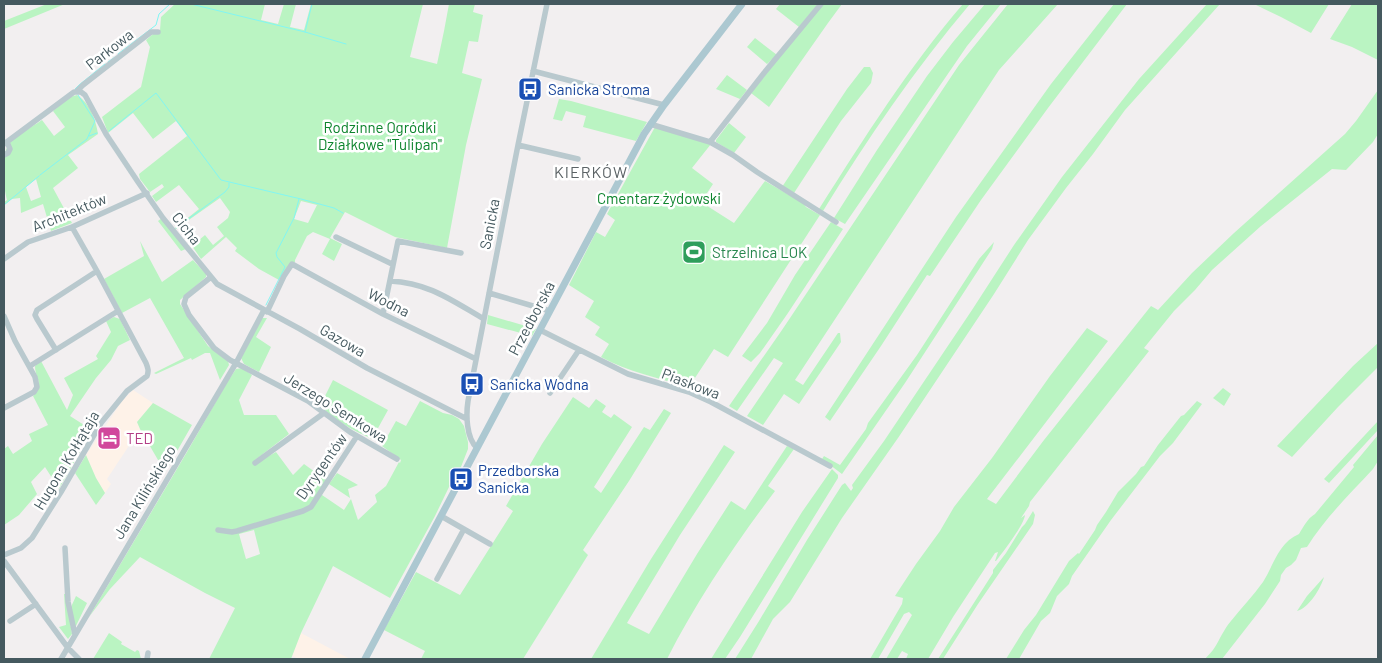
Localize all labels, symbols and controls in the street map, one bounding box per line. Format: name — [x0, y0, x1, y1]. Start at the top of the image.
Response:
street label: Parkowa — [82, 25, 136, 73]
bus stop icon: Sanicka Stroma — [517, 76, 543, 102]
place label: Sanicka Stroma — [548, 80, 650, 98]
park label: Rodzinne Ogródki Działkowe "Tulipan" — [318, 118, 442, 153]
district label: KIERKÓW — [554, 162, 628, 181]
street label: Architektów — [29, 189, 109, 235]
park label: Cmentarz żydowski — [597, 189, 721, 207]
street label: Sanicka — [475, 197, 503, 251]
street label: Cicha — [169, 208, 205, 248]
sports icon: Strzelnica LOK — [681, 239, 707, 265]
place label: Strzelnica LOK — [712, 243, 807, 261]
street label: Przedborska — [504, 278, 558, 358]
street label: Wodna — [365, 284, 413, 320]
street label: Gazowa — [317, 320, 369, 360]
street label: Piaskowa — [659, 364, 723, 402]
street label: Jerzego Semkowa — [281, 368, 391, 446]
bus stop icon: Sanicka Wodna — [459, 371, 485, 397]
place label: Sanicka Wodna — [490, 375, 589, 393]
street label: Hugona Kołłątaja — [29, 407, 103, 513]
hotel icon: TED — [96, 425, 122, 451]
place label: TED — [126, 429, 153, 447]
street label: Dyrygentów — [292, 429, 350, 502]
street label: Jana Kilińskiego — [109, 442, 179, 542]
place label: Przedborska Sanicka — [478, 461, 559, 496]
bus stop icon: Przedborska Sanicka — [448, 466, 474, 492]

